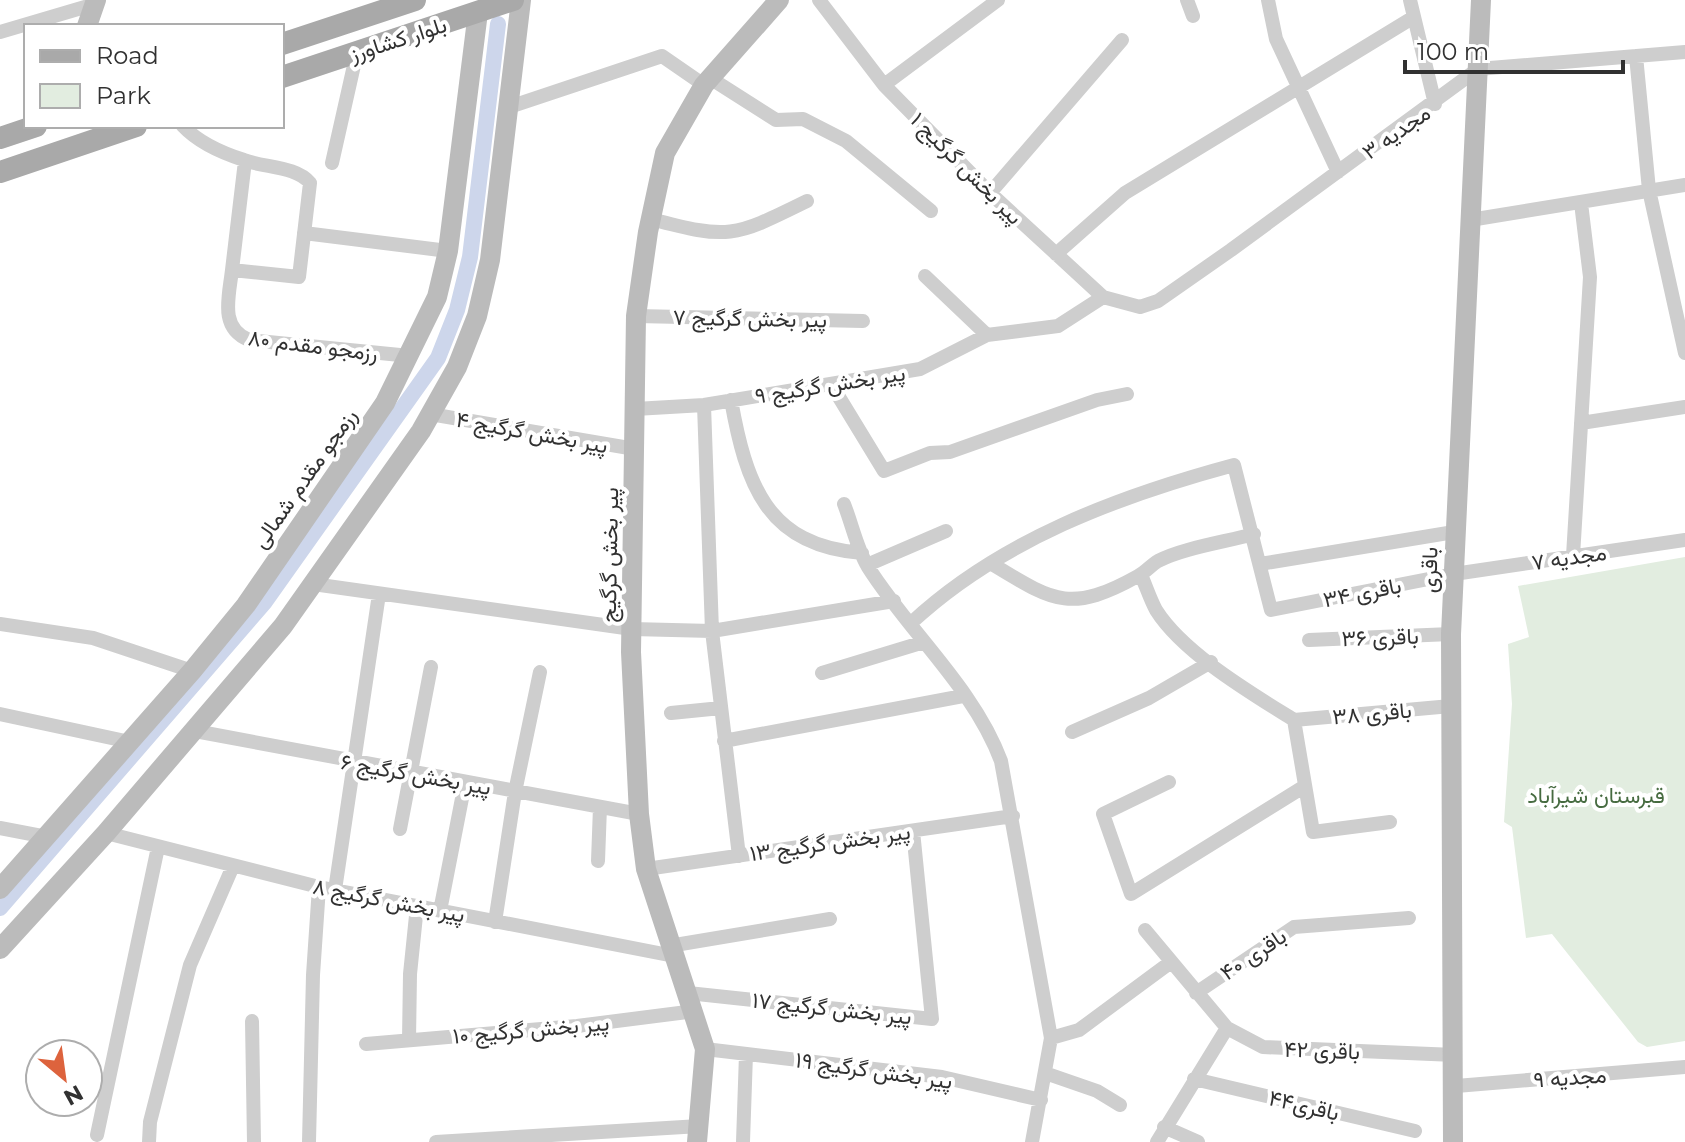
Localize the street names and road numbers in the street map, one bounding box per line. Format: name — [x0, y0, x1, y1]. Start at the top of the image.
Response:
street label: بلوار کشاورز — [345, 11, 450, 68]
street label: مجدیه ۳ — [1357, 99, 1436, 166]
street label: پیر بخش گرگیج ۱ — [904, 107, 1028, 231]
street label: پیر بخش گرگیج ۷ — [673, 304, 827, 334]
street label: رزمجو مقدم ۸۰ — [246, 324, 379, 368]
street label: پیر بخش گرگیج ۹ — [753, 359, 907, 411]
street label: رزمجو مقدم شمالی — [246, 403, 364, 554]
street label: پیر بخش گرگیج ۴ — [454, 406, 610, 460]
street label: پیر بخش گرگیج — [595, 487, 625, 623]
street label: مجدیه ۷ — [1530, 539, 1608, 576]
street label: باقری — [1416, 547, 1443, 593]
street label: باقری ۳۴ — [1321, 572, 1404, 613]
street label: باقری ۳۶ — [1341, 623, 1419, 652]
street label: باقری ۳۸ — [1331, 697, 1413, 730]
street label: پیر بخش گرگیج ۶ — [339, 748, 493, 802]
street label: پیر بخش گرگیج ۱۳ — [748, 818, 912, 868]
street label: پیر بخش گرگیج ۸ — [311, 873, 467, 929]
street label: باقری ۴۰ — [1215, 923, 1291, 986]
street label: پیر بخش گرگیج ۱۷ — [751, 987, 913, 1031]
street label: پیر بخش گرگیج ۱۰ — [452, 1009, 610, 1051]
street label: باقری ۴۲ — [1283, 1036, 1361, 1065]
street label: پیر بخش گرگیج ۱۹ — [794, 1046, 954, 1096]
street label: مجدیه ۹ — [1533, 1061, 1607, 1094]
street label: باقری۴۴ — [1266, 1084, 1342, 1127]

